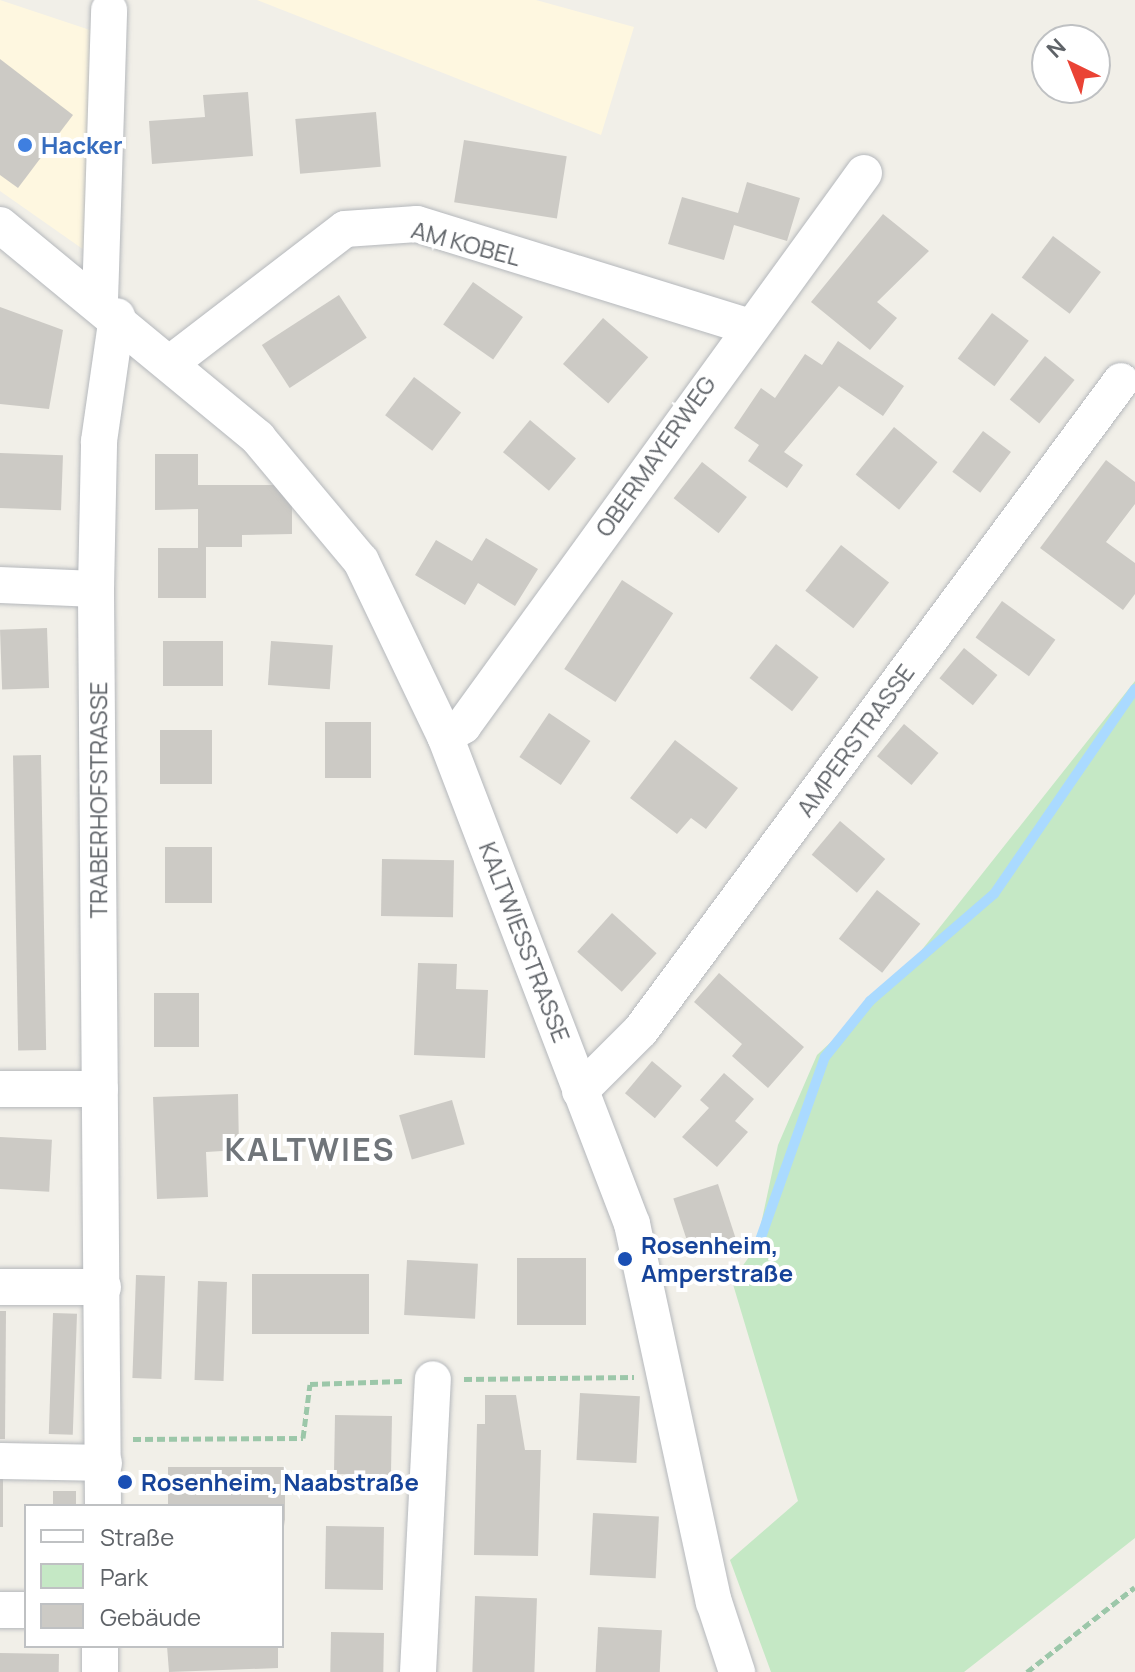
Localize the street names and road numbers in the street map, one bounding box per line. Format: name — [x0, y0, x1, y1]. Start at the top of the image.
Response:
street label: AM KOBEL — [408, 215, 524, 271]
street label: OBERMAYERWEG — [589, 370, 721, 542]
street label: AMPERSTRASSE — [790, 658, 920, 822]
street label: TRABERHOFSTRASSE — [84, 682, 112, 918]
street label: KALTWIESSTRASSE — [473, 838, 577, 1046]

